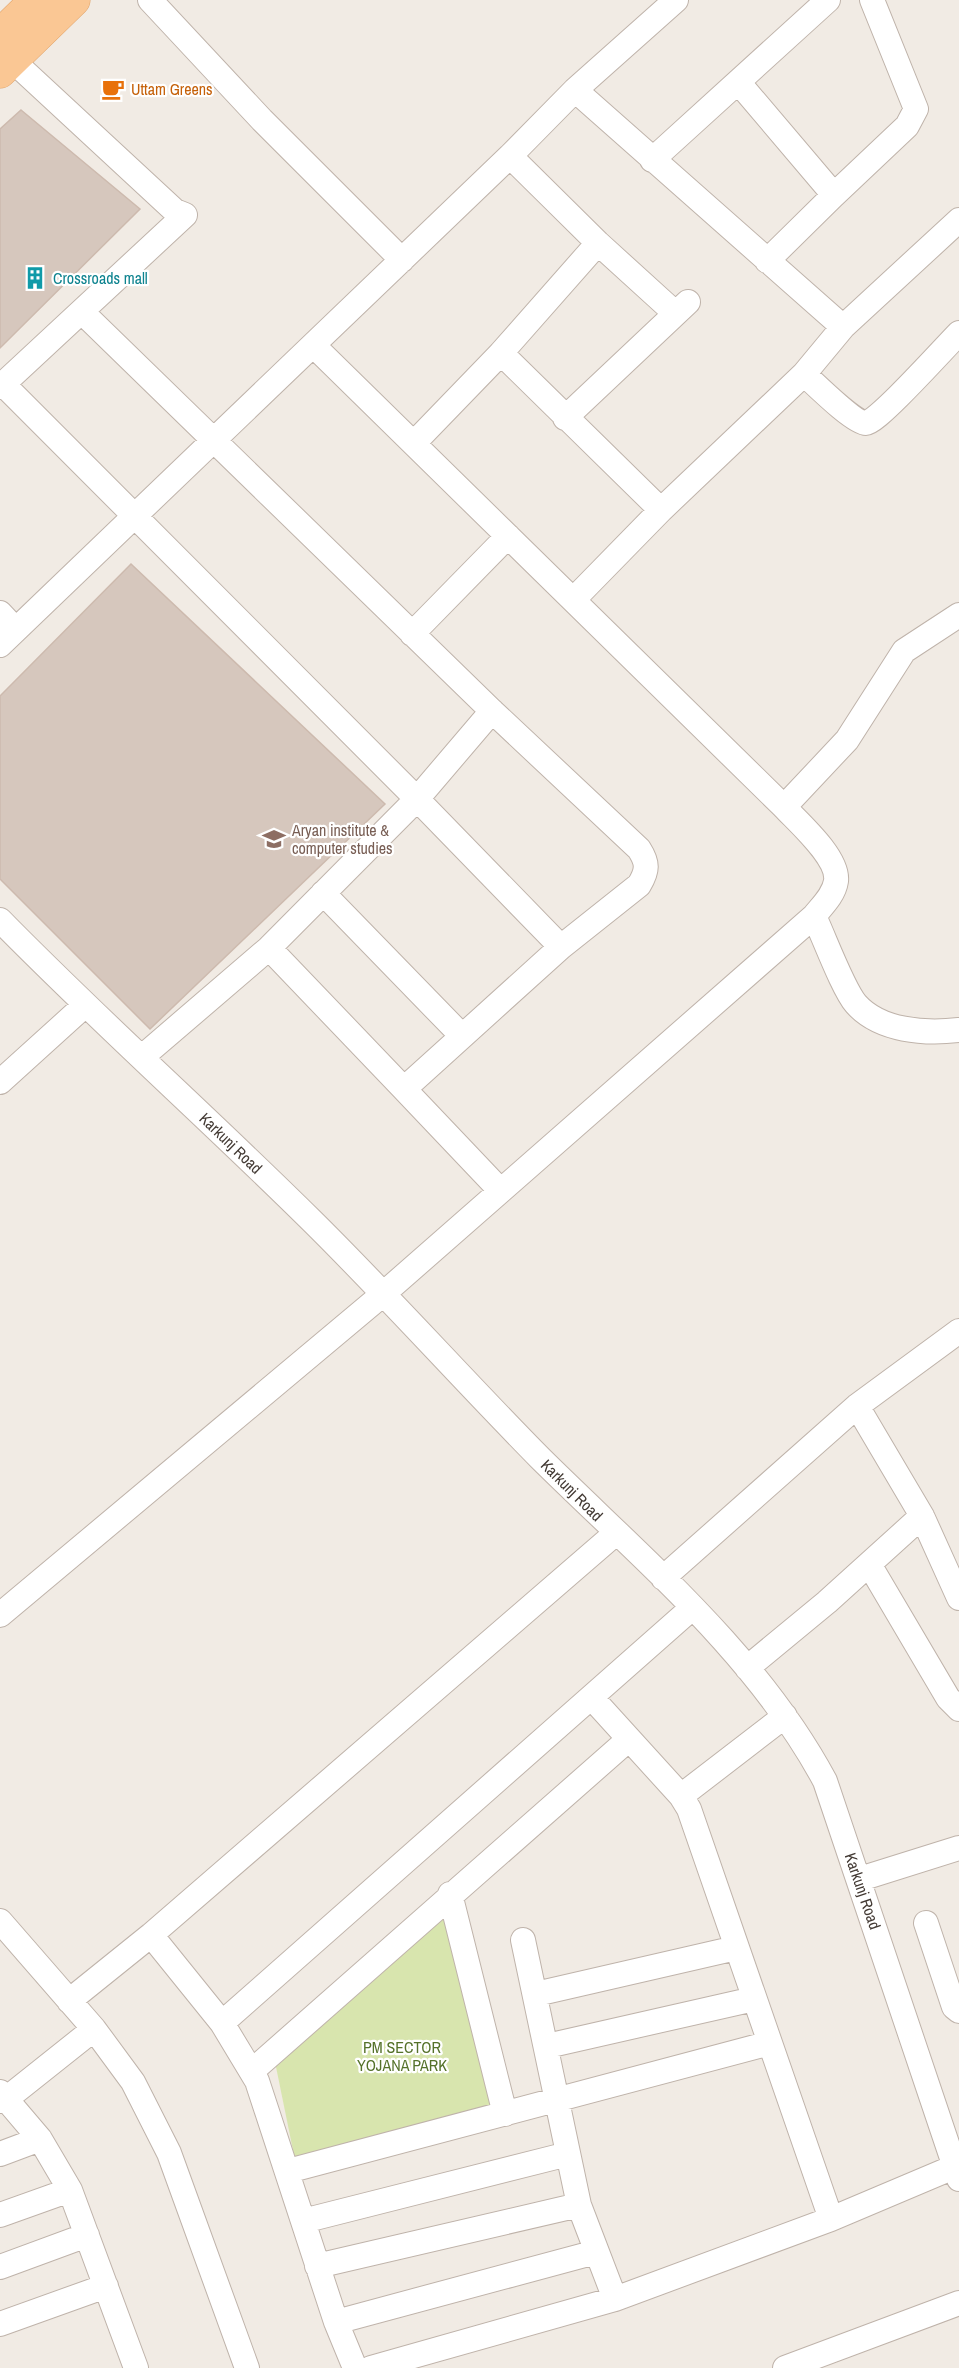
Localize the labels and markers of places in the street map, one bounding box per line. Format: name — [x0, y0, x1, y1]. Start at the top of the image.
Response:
cafe icon: Uttam Greens — [100, 76, 126, 102]
place label: Uttam Greens — [131, 78, 213, 100]
building icon: Crossroads mall — [22, 265, 48, 291]
place label: Crossroads mall — [53, 267, 148, 289]
place label: Aryan institute & computer studies — [291, 819, 393, 859]
school or university icon: Aryan institute & computer studies — [261, 826, 287, 852]

